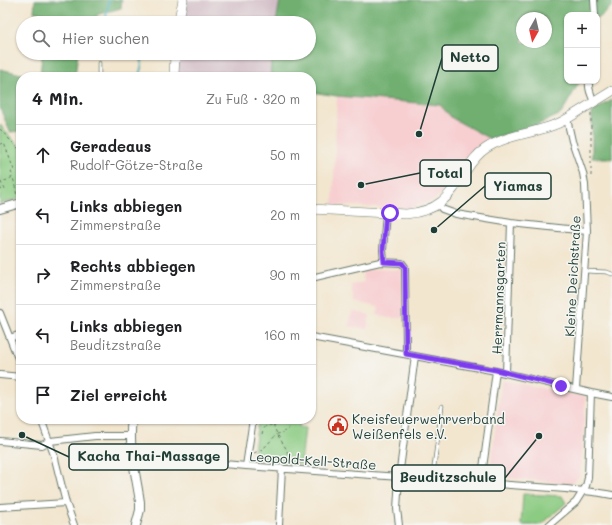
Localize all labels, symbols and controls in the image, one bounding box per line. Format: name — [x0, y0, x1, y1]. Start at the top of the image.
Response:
north arrow — [516, 12, 552, 48]
map controls — [564, 12, 600, 84]
button: + — [564, 12, 600, 48]
search box — [16, 16, 316, 60]
icon: search — [30, 27, 52, 49]
text: Hier suchen — [62, 28, 149, 48]
callout: Netto — [442, 45, 498, 71]
text: Netto — [450, 47, 490, 66]
button: − — [564, 48, 600, 84]
text: 4 Min. — [32, 87, 83, 109]
text: Zu Fuß · 320 m — [206, 90, 300, 107]
text: Geradeaus — [70, 136, 151, 156]
icon: ahead — [32, 144, 54, 166]
text: 50 m — [270, 146, 300, 163]
text: Rudolf-Götze-Straße — [70, 156, 203, 173]
callout: Total — [420, 160, 471, 186]
text: Total — [427, 163, 463, 182]
callout: Yiamas — [485, 173, 551, 199]
text: Yiamas — [493, 176, 543, 195]
text: Links abbiegen — [70, 196, 182, 216]
icon: left — [32, 204, 54, 226]
route start — [381, 204, 399, 222]
text: 20 m — [270, 206, 300, 223]
street label: Kleine Deichstraße — [560, 215, 584, 337]
text: Zimmerstraße — [70, 216, 161, 233]
street label: Herrmannsgarten — [488, 241, 508, 355]
text: Rechts abbiegen — [70, 256, 195, 276]
icon: right — [32, 264, 54, 286]
text: 90 m — [270, 266, 300, 283]
text: Zimmerstraße — [70, 276, 161, 293]
text: Links abbiegen — [70, 316, 182, 336]
icon: left — [32, 324, 54, 346]
text: 160 m — [264, 326, 300, 343]
text: Beuditzstraße — [70, 336, 161, 353]
route end — [552, 377, 570, 395]
icon: arrive — [32, 384, 54, 406]
text: Ziel erreicht — [70, 385, 167, 405]
place label: Kreisfeuerwehrverband Weißenfels e.V. — [352, 410, 505, 442]
public building icon: Kreisfeuerwehrverband Weißenfels e.V. — [327, 414, 349, 436]
callout: Kacha Thai-Massage — [69, 444, 228, 470]
text: Kacha Thai-Massage — [78, 446, 220, 465]
street label: Leopold-Kell-Straße — [249, 447, 377, 473]
callout: Beuditzschule — [392, 465, 505, 491]
text: Beuditzschule — [399, 467, 497, 486]

